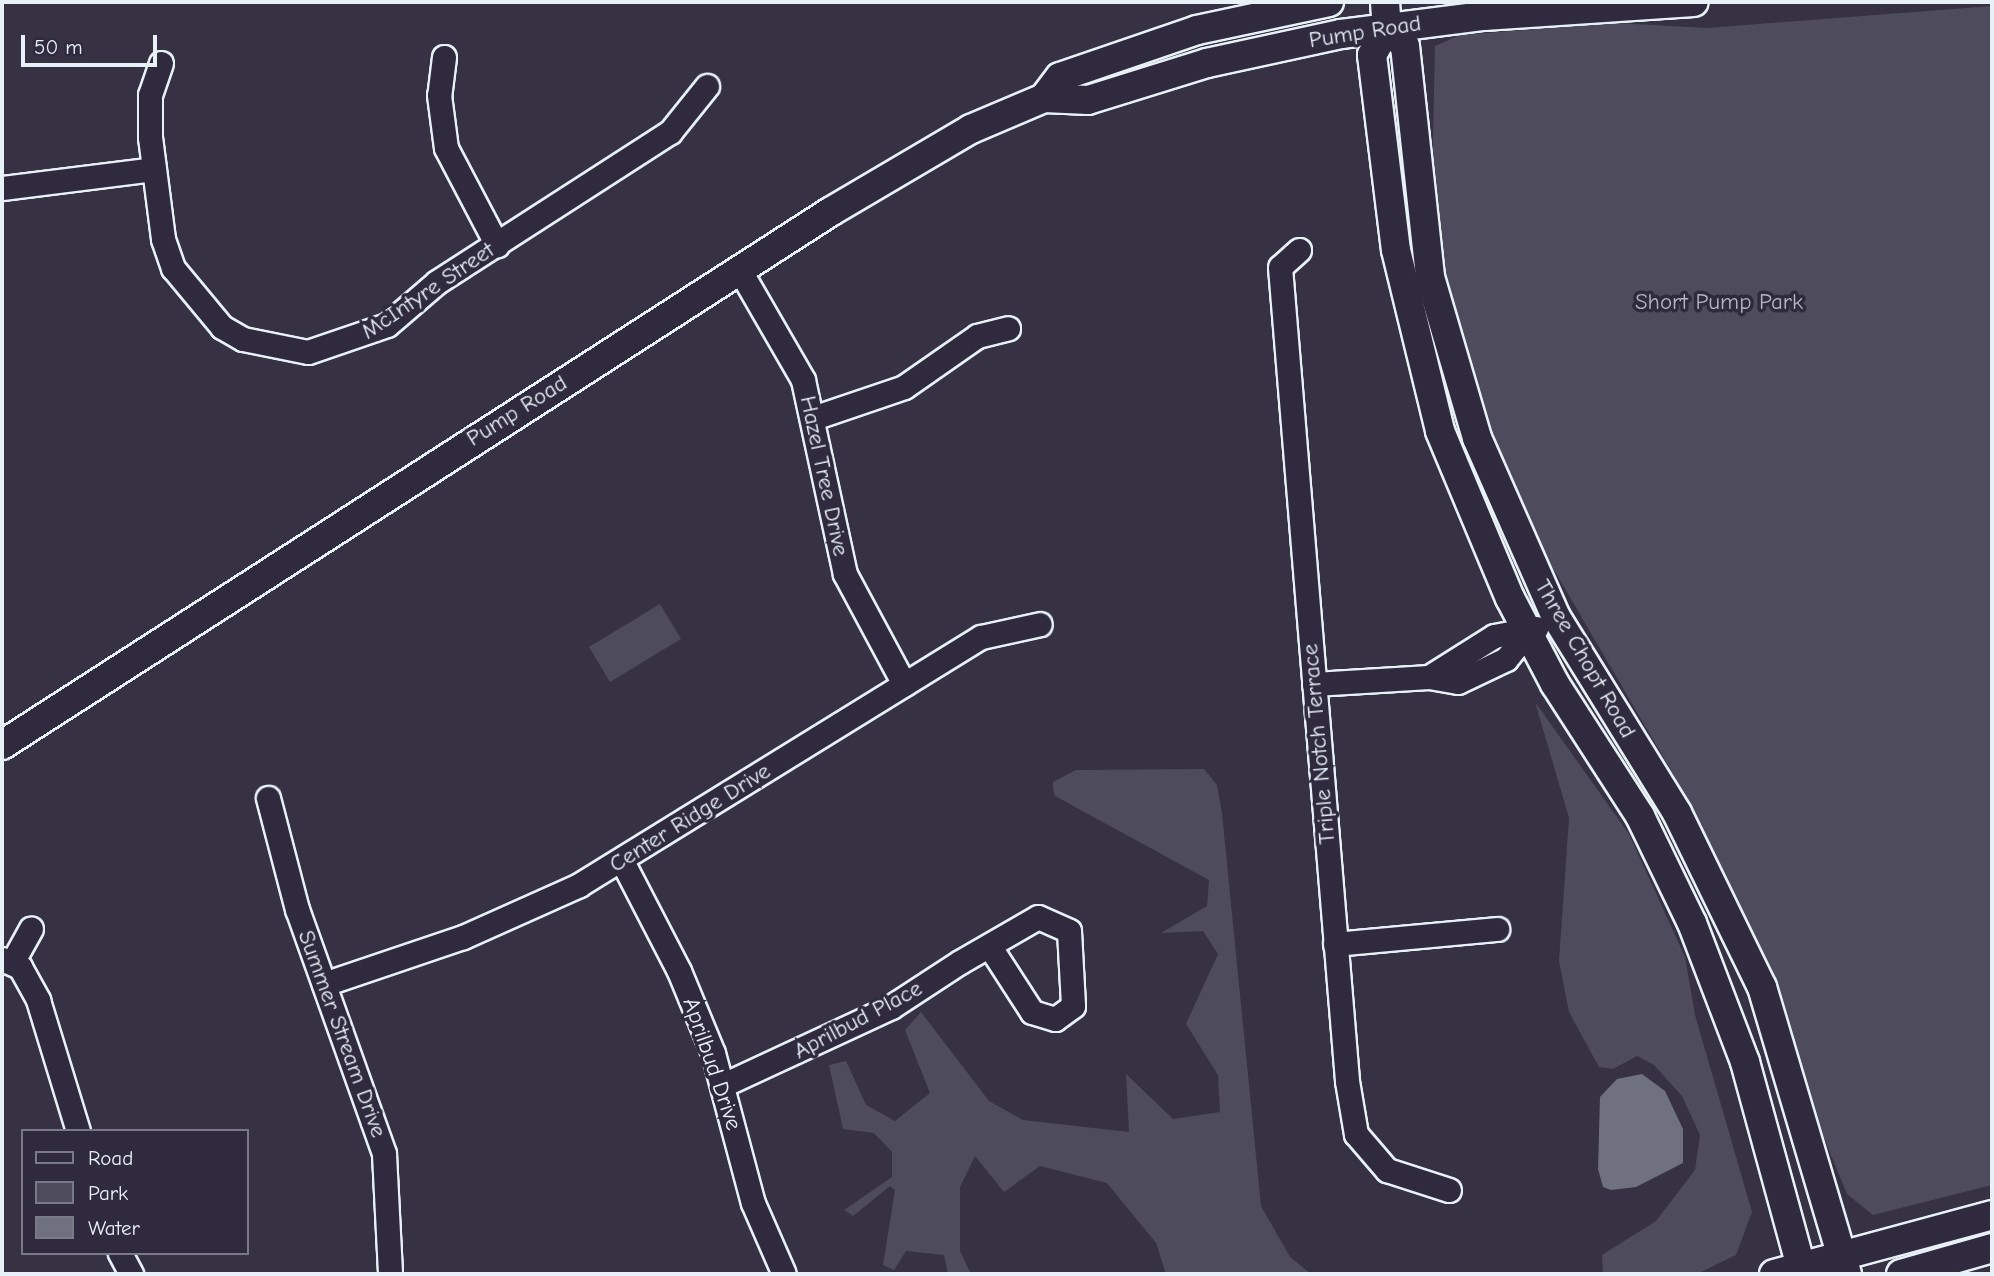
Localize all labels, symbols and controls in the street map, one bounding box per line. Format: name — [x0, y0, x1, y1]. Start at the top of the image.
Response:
street label: Pump Road — [1307, 10, 1423, 54]
scale bar — [24, 21, 161, 65]
text: 50 m — [34, 35, 83, 59]
street label: McIntyre Street — [356, 236, 500, 346]
park label: Short Pump Park — [1635, 288, 1803, 316]
street label: Pump Road — [462, 369, 572, 453]
street label: Hazel Tree Drive — [794, 393, 854, 559]
street label: Three Chopt Road — [1528, 575, 1642, 743]
street label: Triple Notch Terrace — [1296, 643, 1342, 845]
street label: Center Ridge Drive — [604, 757, 776, 879]
street label: Summer Stream Drive — [292, 927, 392, 1141]
street label: Aprilbud Place — [789, 975, 927, 1065]
street label: Aprilbud Drive — [676, 994, 748, 1134]
legend — [21, 1129, 248, 1255]
text: Road — [88, 1146, 133, 1170]
text: Park — [88, 1181, 128, 1205]
text: Water — [88, 1216, 140, 1240]

